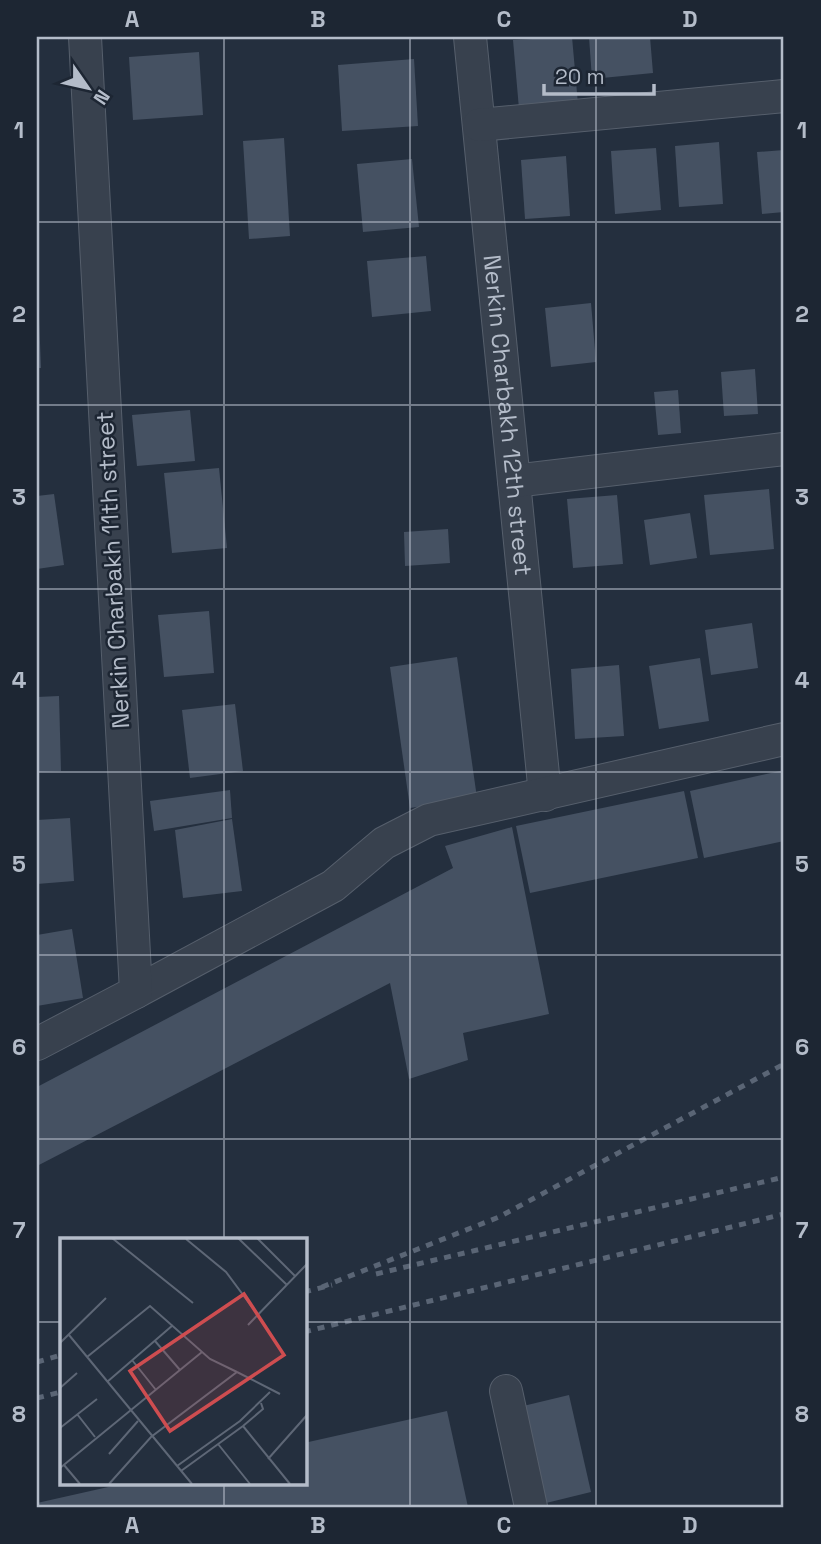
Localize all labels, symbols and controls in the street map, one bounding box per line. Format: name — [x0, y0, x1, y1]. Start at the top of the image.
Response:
text: A — [125, 4, 140, 34]
text: B — [310, 4, 326, 34]
text: C — [497, 4, 511, 34]
text: D — [682, 4, 698, 34]
north arrow — [52, 52, 122, 122]
scale bar — [544, 52, 655, 96]
text: 20 m — [555, 63, 605, 90]
text: N — [88, 85, 116, 109]
text: 1 — [14, 115, 24, 145]
text: 1 — [797, 115, 807, 145]
street label: Nerkin Charbakh 12th street — [477, 253, 539, 577]
text: 2 — [12, 299, 26, 329]
text: 2 — [795, 299, 809, 329]
street label: Nerkin Charbakh 11th street — [89, 410, 136, 730]
text: 3 — [12, 482, 26, 512]
text: 3 — [795, 482, 809, 512]
text: 4 — [12, 665, 27, 695]
text: 4 — [795, 665, 810, 695]
text: 5 — [12, 849, 26, 879]
text: 5 — [795, 849, 809, 879]
text: 6 — [12, 1032, 26, 1062]
text: 6 — [795, 1032, 809, 1062]
text: 7 — [13, 1215, 26, 1245]
text: 7 — [796, 1215, 809, 1245]
inset map — [60, 1238, 306, 1484]
text: 8 — [12, 1399, 26, 1429]
text: 8 — [795, 1399, 809, 1429]
text: A — [125, 1510, 140, 1540]
text: B — [310, 1510, 326, 1540]
text: C — [497, 1510, 511, 1540]
text: D — [682, 1510, 698, 1540]

